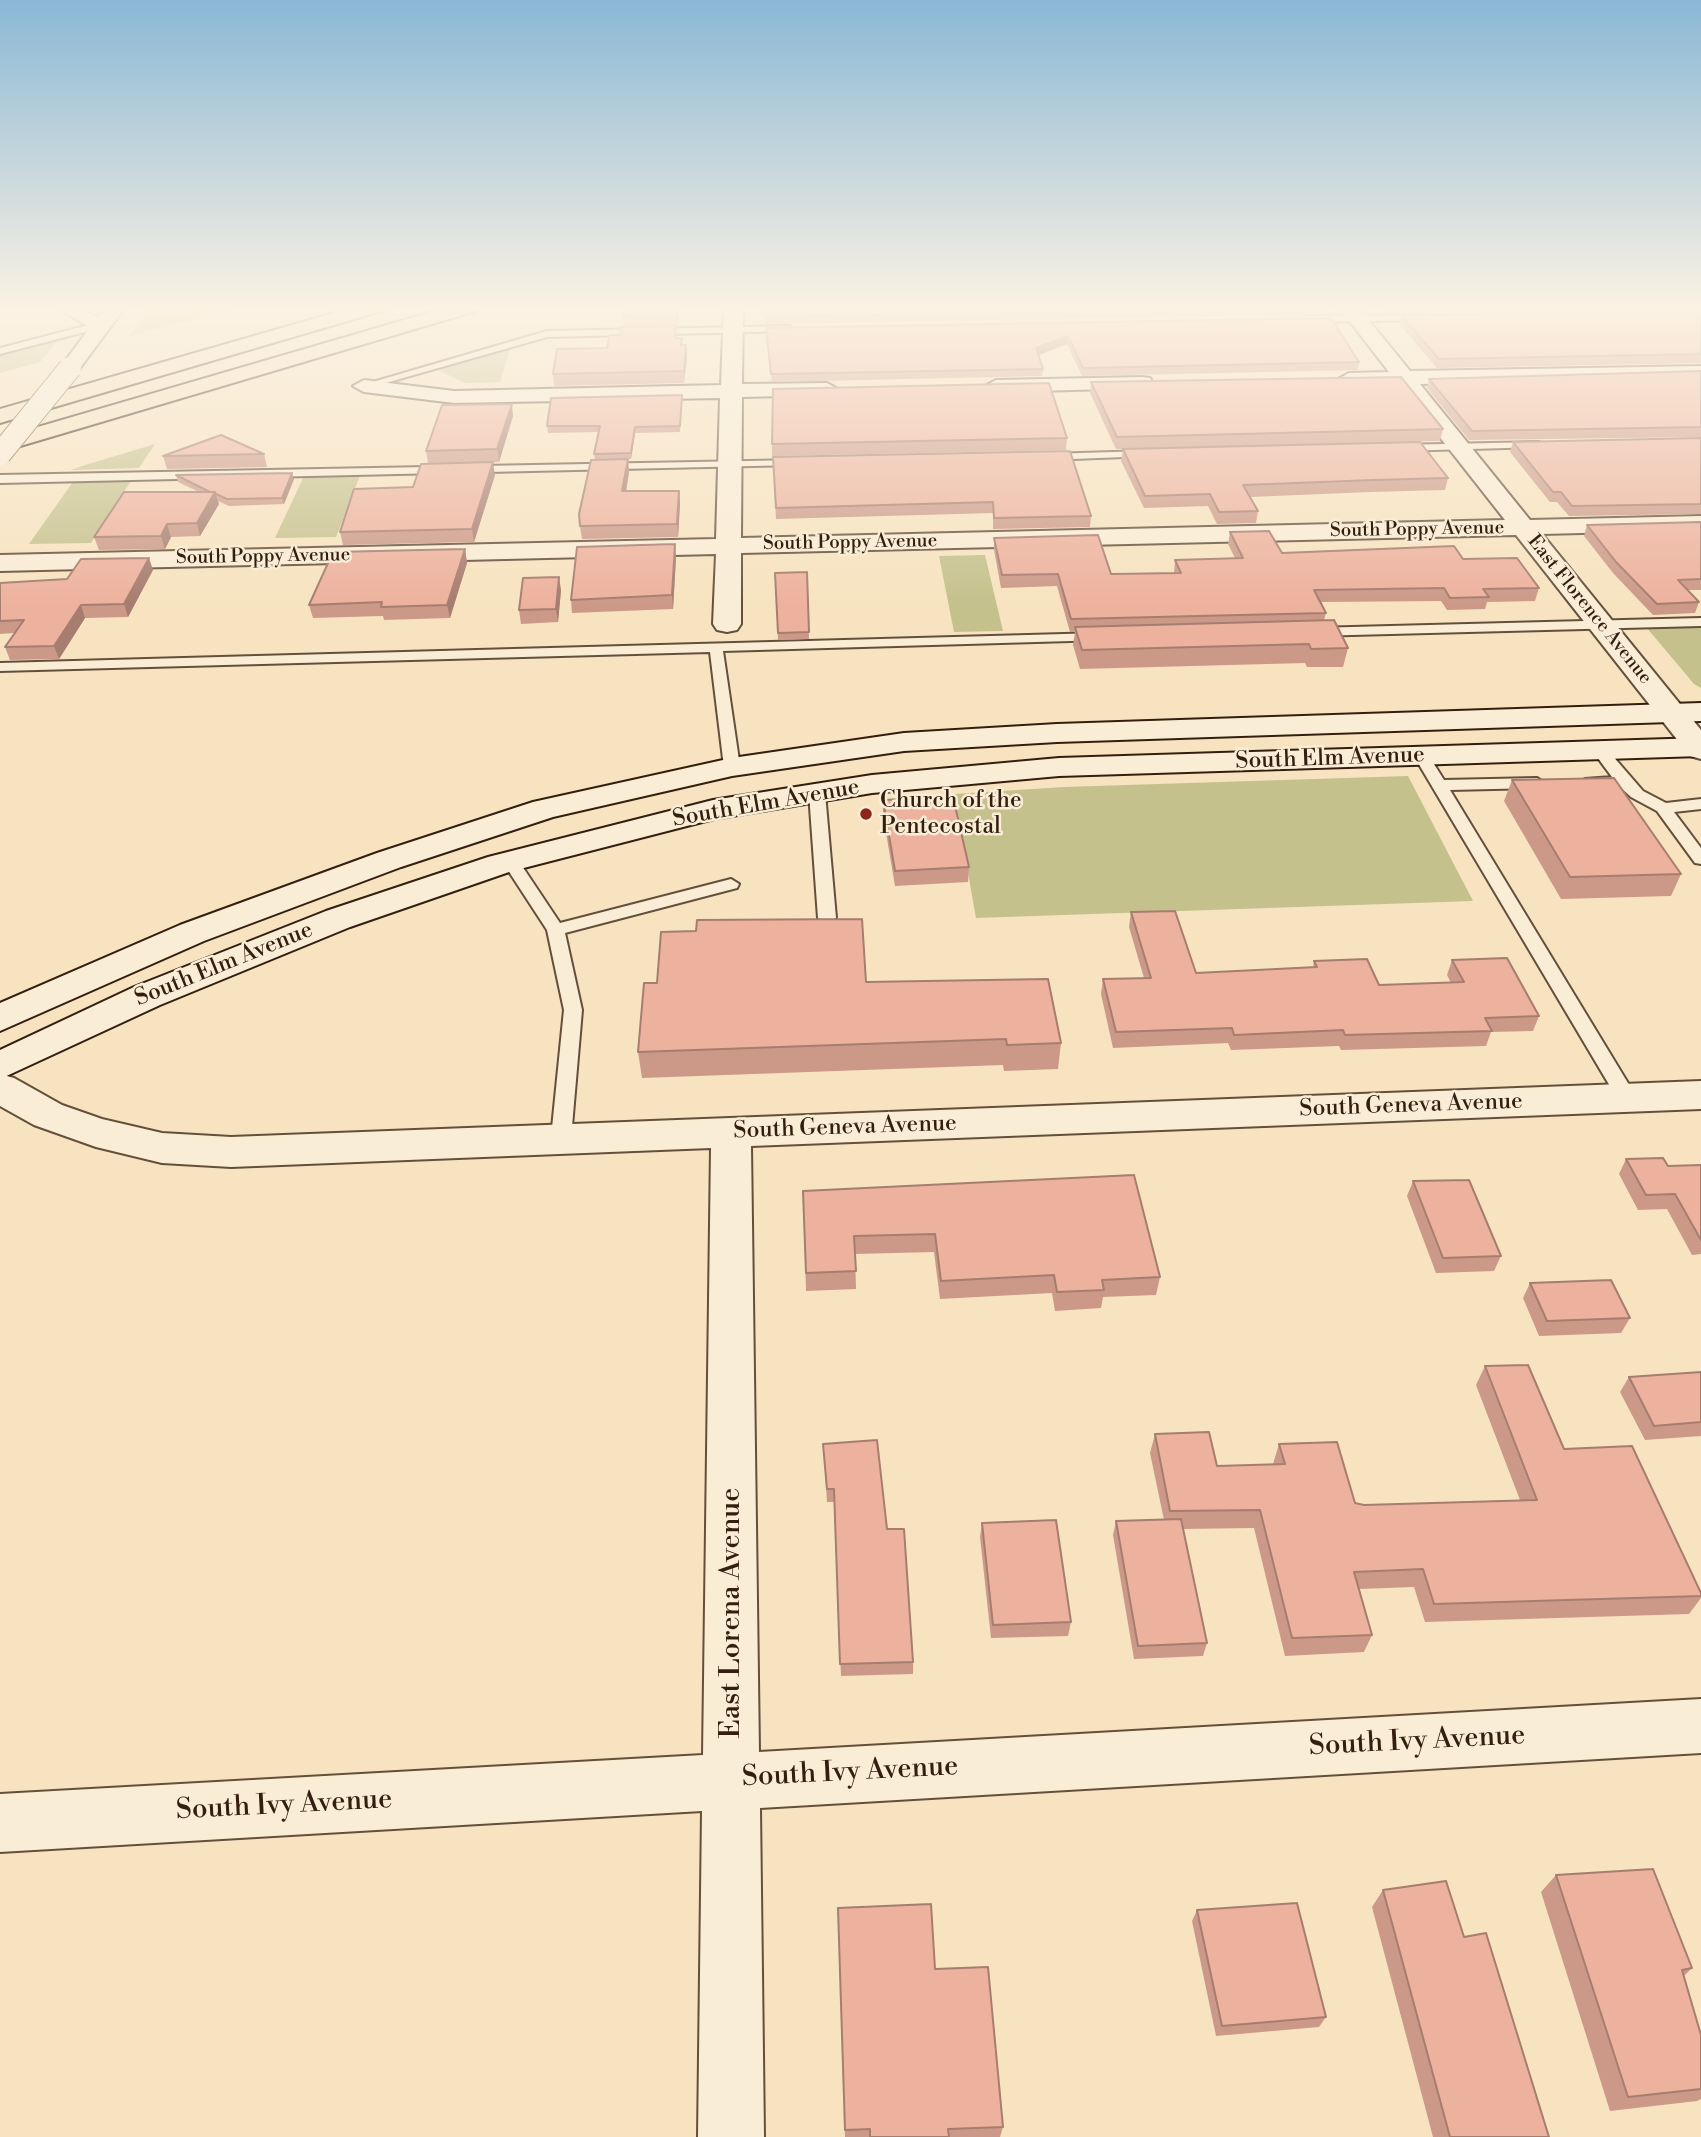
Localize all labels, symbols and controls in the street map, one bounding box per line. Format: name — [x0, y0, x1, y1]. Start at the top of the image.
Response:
street label: South Poppy Avenue — [1330, 517, 1504, 543]
street label: South Poppy Avenue — [763, 530, 937, 556]
street label: East Florence Avenue — [1522, 531, 1656, 689]
street label: South Poppy Avenue — [176, 544, 350, 570]
street label: South Elm Avenue — [1235, 742, 1425, 776]
street label: South Elm Avenue — [670, 774, 862, 834]
place label: Church of the Pentecostal — [880, 787, 1022, 841]
marker: Church of the Pentecostal — [858, 806, 874, 822]
street label: South Elm Avenue — [131, 917, 317, 1013]
street label: South Geneva Avenue — [1299, 1088, 1523, 1124]
street label: South Geneva Avenue — [733, 1110, 957, 1146]
street label: East Lorena Avenue — [715, 1488, 749, 1738]
street label: South Ivy Avenue — [1308, 1720, 1526, 1764]
street label: South Ivy Avenue — [741, 1751, 959, 1795]
street label: South Ivy Avenue — [175, 1784, 393, 1828]

